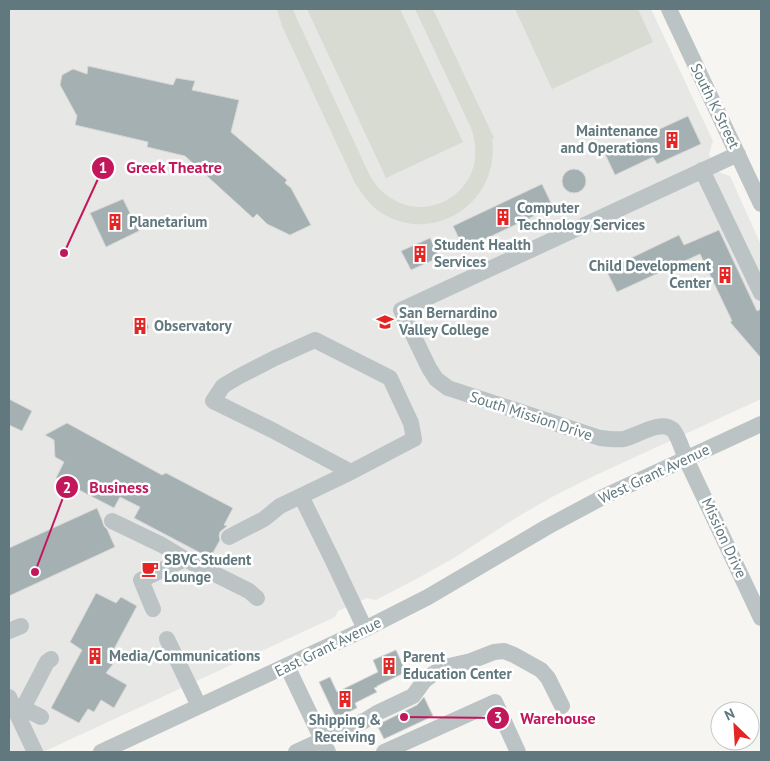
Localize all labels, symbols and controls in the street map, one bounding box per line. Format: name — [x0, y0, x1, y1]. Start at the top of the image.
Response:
street label: South K Street — [687, 60, 744, 151]
place label: Maintenance and Operations — [560, 121, 658, 157]
building icon: Maintenance and Operations — [662, 130, 682, 150]
callout: Greek Theatre — [91, 152, 233, 183]
text: Greek Theatre — [126, 157, 222, 177]
text: 1 — [99, 158, 107, 177]
place label: Computer Technology Services — [517, 198, 645, 234]
building icon: Computer Technology Services — [493, 207, 513, 227]
building icon: Planetarium — [105, 212, 125, 232]
place label: Planetarium — [129, 212, 207, 231]
place label: Student Health Services — [434, 235, 531, 271]
building icon: Student Health Services — [410, 244, 430, 264]
place label: Child Development Center — [589, 256, 712, 292]
building icon: Child Development Center — [715, 265, 735, 285]
place label: San Bernardino Valley College — [398, 303, 497, 339]
school or university icon: San Bernardino Valley College — [375, 312, 395, 332]
building icon: Observatory — [130, 316, 150, 336]
place label: Observatory — [154, 316, 232, 335]
street label: South Mission Drive — [467, 387, 595, 444]
street label: West Grant Avenue — [595, 440, 712, 508]
callout: Business — [55, 472, 159, 503]
text: Business — [89, 477, 149, 497]
text: 2 — [63, 478, 71, 497]
street label: Mission Drive — [698, 495, 751, 581]
place label: SBVC Student Lounge — [164, 550, 252, 586]
cafe icon: SBVC Student Lounge — [140, 559, 160, 579]
street label: East Grant Avenue — [271, 613, 384, 681]
building icon: Media/Communications — [85, 646, 105, 666]
place label: Media/Communications — [109, 646, 260, 665]
place label: Parent Education Center — [403, 647, 512, 683]
building icon: Parent Education Center — [379, 656, 399, 676]
building icon: Shipping & Receiving — [335, 689, 355, 709]
north arrow — [710, 701, 760, 751]
callout: Warehouse — [485, 703, 606, 734]
text: N — [722, 704, 737, 724]
text: 3 — [494, 708, 502, 727]
text: Warehouse — [520, 708, 596, 728]
place label: Shipping & Receiving — [309, 710, 381, 746]

